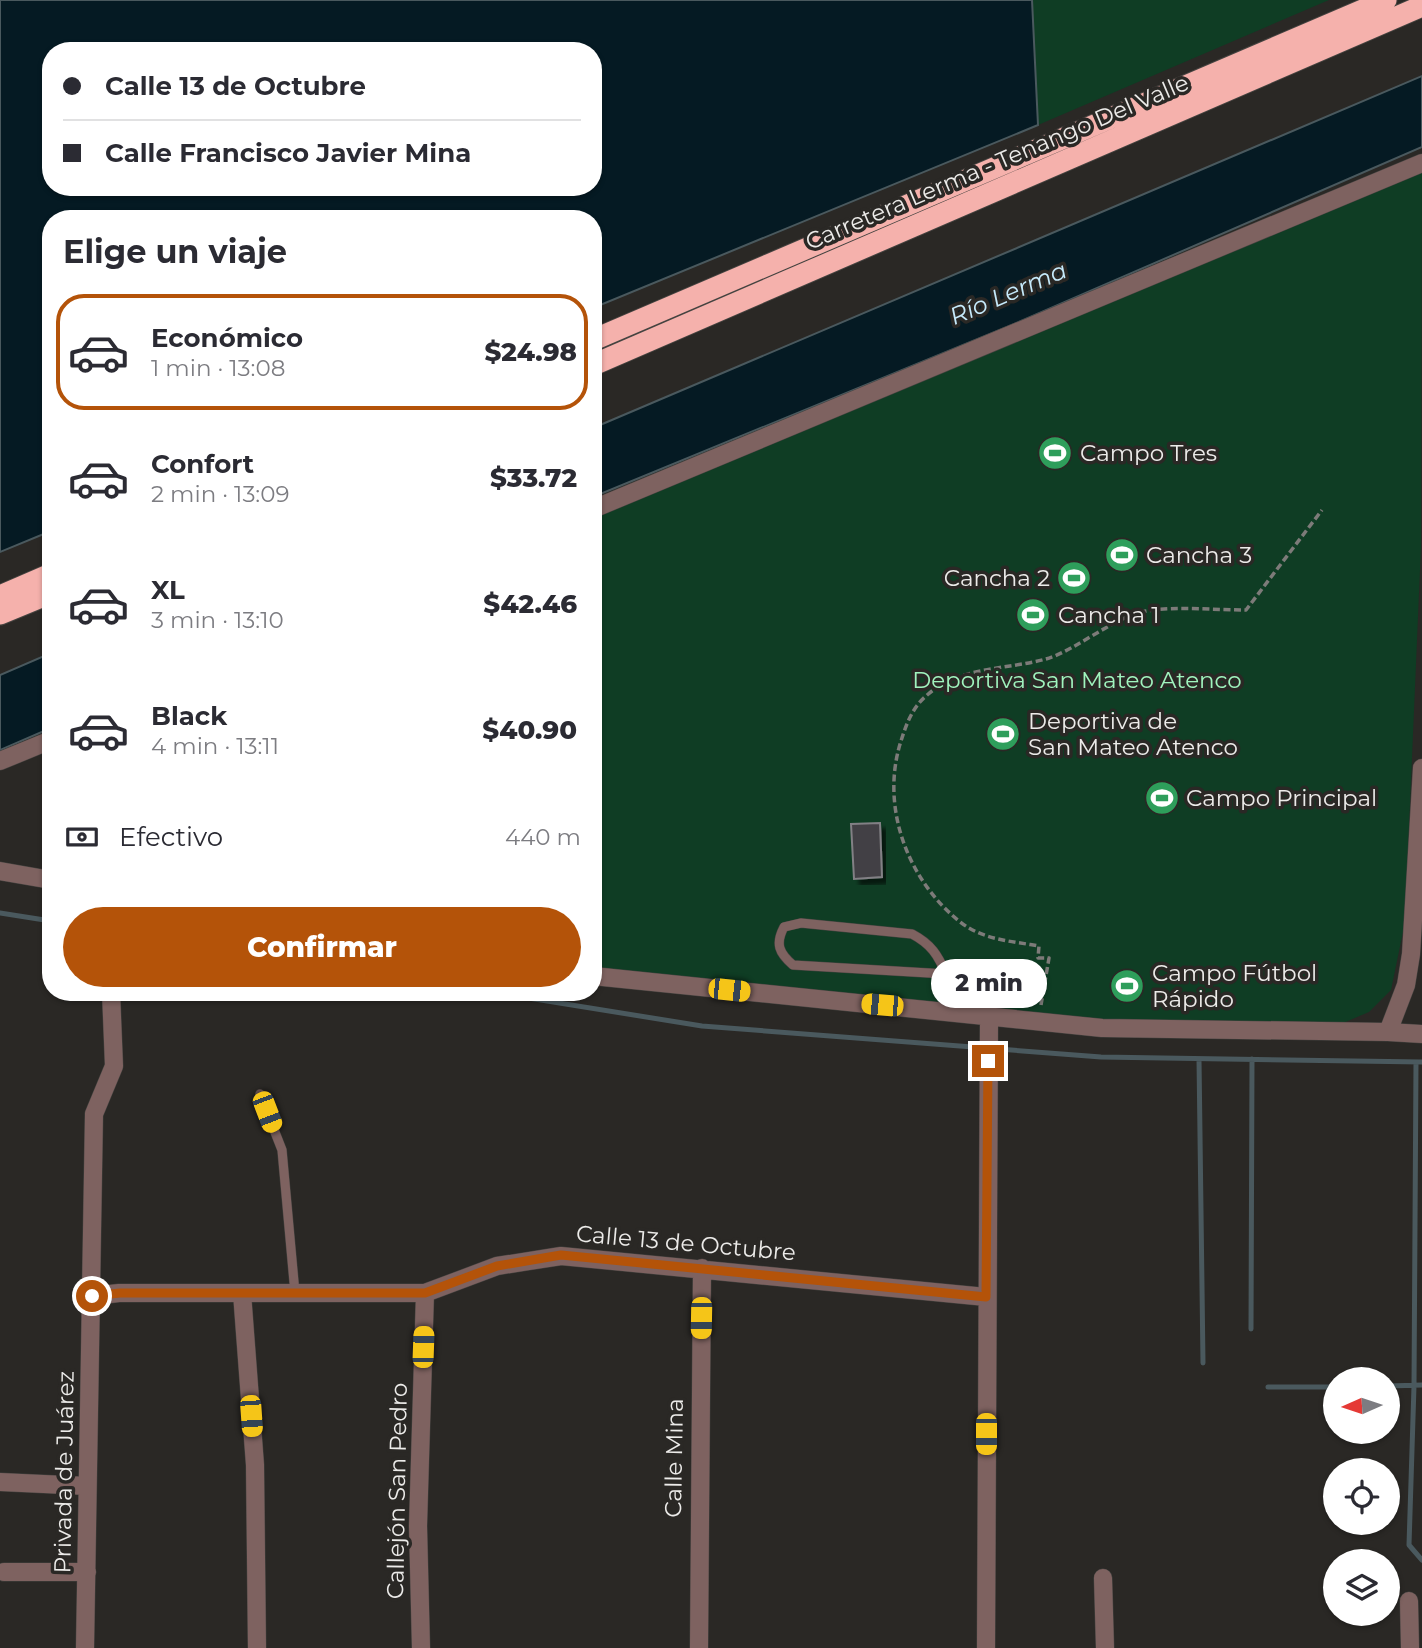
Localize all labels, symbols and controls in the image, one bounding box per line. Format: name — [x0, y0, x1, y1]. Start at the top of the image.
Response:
street label: Carretera Lerma - Tenango Del Valle — [801, 68, 1193, 256]
text: Calle 13 de Octubre — [105, 70, 366, 102]
text: Calle Francisco Javier Mina — [105, 137, 471, 169]
text: Elige un viaje — [63, 232, 287, 271]
water label: Río Lerma — [945, 255, 1071, 331]
icon: car — [67, 321, 130, 384]
text: Económico — [151, 322, 303, 354]
text: $24.98 — [484, 336, 577, 368]
text: 1 min · 13:08 — [151, 354, 285, 382]
sports icon: Campo Tres — [1036, 434, 1074, 472]
place label: Campo Tres — [1080, 439, 1217, 467]
icon: car — [67, 447, 130, 510]
text: Confort — [151, 448, 254, 480]
text: $33.72 — [490, 462, 577, 494]
text: 2 min · 13:09 — [151, 480, 289, 508]
sports icon: Cancha 3 — [1103, 536, 1141, 574]
place label: Cancha 3 — [1146, 541, 1252, 569]
sports icon: Cancha 2 — [1055, 559, 1093, 597]
place label: Cancha 2 — [944, 564, 1050, 592]
icon: car — [67, 573, 130, 636]
text: XL — [151, 574, 185, 606]
text: $42.46 — [483, 588, 577, 620]
sports icon: Cancha 1 — [1014, 596, 1052, 634]
place label: Cancha 1 — [1058, 601, 1159, 629]
text: 3 min · 13:10 — [151, 606, 284, 634]
park label: Deportiva San Mateo Atenco — [912, 666, 1242, 694]
icon: car — [67, 699, 130, 762]
text: Black — [151, 700, 227, 732]
place label: Deportiva de San Mateo Atenco — [1028, 707, 1238, 761]
text: $40.90 — [482, 714, 577, 746]
sports icon: Deportiva de San Mateo Atenco — [984, 715, 1022, 753]
text: 4 min · 13:11 — [151, 732, 279, 760]
sports icon: Campo Principal — [1143, 779, 1181, 817]
place label: Campo Principal — [1186, 784, 1377, 812]
icon: cash — [63, 818, 101, 856]
text: Efectivo — [119, 821, 223, 853]
text: 440 m — [505, 823, 581, 851]
button: Confirmar — [63, 907, 581, 987]
place label: Campo Fútbol Rápido — [1152, 959, 1317, 1013]
callout: 2 min — [930, 960, 1046, 1009]
sports icon: Campo Fútbol Rápido — [1108, 967, 1146, 1005]
text: 2 min — [955, 969, 1023, 997]
car — [708, 977, 751, 1003]
car — [861, 993, 904, 1017]
route end — [972, 1045, 1004, 1077]
car — [250, 1089, 285, 1135]
street label: Calle 13 de Octubre — [575, 1219, 797, 1267]
route start — [76, 1280, 108, 1312]
car — [691, 1297, 712, 1339]
car — [412, 1326, 435, 1368]
north arrow — [1323, 1367, 1400, 1444]
map controls — [1323, 1367, 1400, 1626]
street label: Privada de Juárez — [48, 1371, 80, 1573]
street label: Callejón San Pedro — [381, 1383, 413, 1599]
car — [240, 1394, 263, 1438]
street label: Calle Mina — [659, 1398, 689, 1518]
car — [976, 1413, 997, 1455]
button: locate — [1323, 1458, 1400, 1535]
button: layers — [1323, 1549, 1400, 1626]

